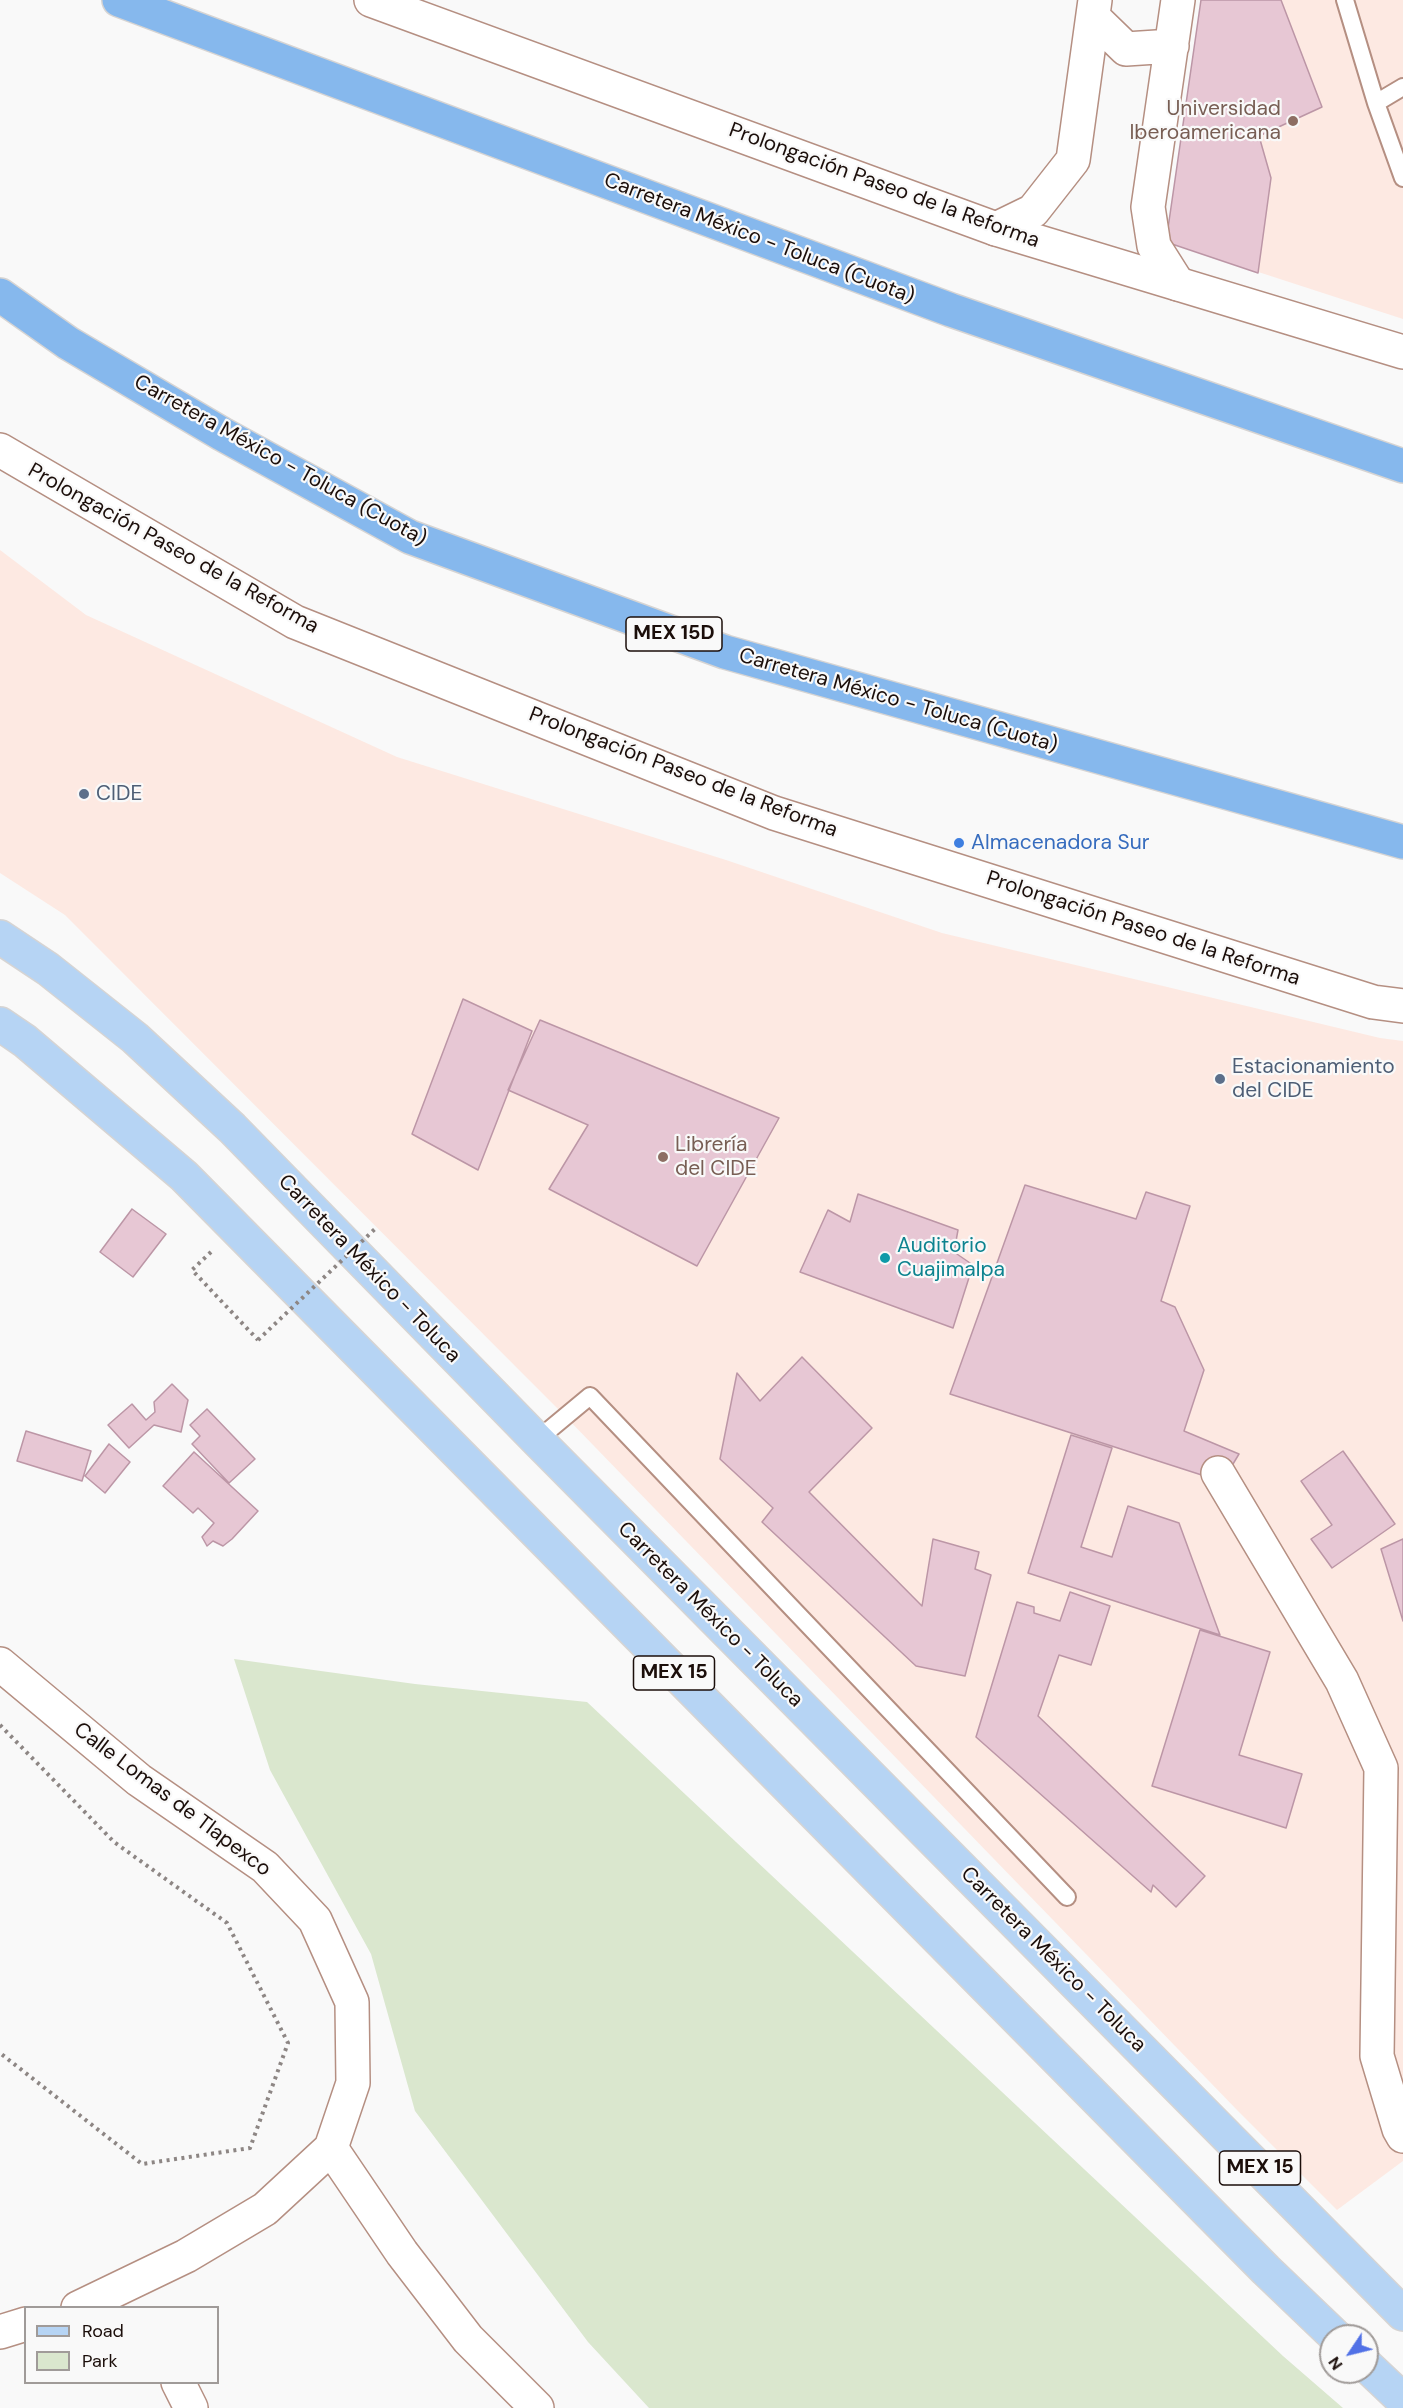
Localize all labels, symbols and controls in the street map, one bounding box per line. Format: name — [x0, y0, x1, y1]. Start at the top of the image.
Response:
place label: Universidad Iberoamericana — [1129, 96, 1281, 146]
marker: Universidad Iberoamericana — [1286, 114, 1300, 128]
street label: Prolongación Paseo de la Reforma — [725, 118, 1043, 254]
street label: Carretera México - Toluca (Cuota) — [600, 168, 918, 310]
street label: Carretera México - Toluca (Cuota) — [129, 370, 431, 552]
street label: Prolongación Paseo de la Reforma — [23, 458, 323, 640]
road number: MEX 15D — [626, 617, 722, 651]
street label: Carretera México - Toluca (Cuota) — [736, 643, 1060, 759]
street label: Prolongación Paseo de la Reforma — [525, 702, 841, 844]
place label: CIDE — [96, 781, 142, 807]
marker: CIDE — [77, 787, 91, 801]
place label: Almacenadora Sur — [971, 830, 1150, 856]
marker: Almacenadora Sur — [952, 836, 966, 850]
street label: Prolongación Paseo de la Reforma — [983, 866, 1303, 992]
place label: Estacionamiento del CIDE — [1232, 1054, 1395, 1104]
marker: Estacionamiento del CIDE — [1213, 1072, 1227, 1086]
place label: Librería del CIDE — [675, 1132, 757, 1182]
marker: Librería del CIDE — [656, 1150, 670, 1164]
street label: Carretera México - Toluca — [272, 1170, 466, 1368]
place label: Auditorio Cuajimalpa — [897, 1233, 1005, 1283]
marker: Auditorio Cuajimalpa — [878, 1251, 892, 1265]
street label: Carretera México - Toluca — [612, 1517, 808, 1713]
road number: MEX 15 — [634, 1656, 714, 1690]
street label: Calle Lomas de Tlapexco — [68, 1718, 276, 1882]
street label: Carretera México - Toluca — [955, 1862, 1151, 2058]
road number: MEX 15 — [1220, 2151, 1300, 2185]
legend — [24, 2306, 219, 2384]
text: Road — [82, 2319, 124, 2343]
north arrow — [1319, 2324, 1379, 2384]
text: Park — [82, 2349, 118, 2373]
text: N — [1324, 2353, 1347, 2374]

